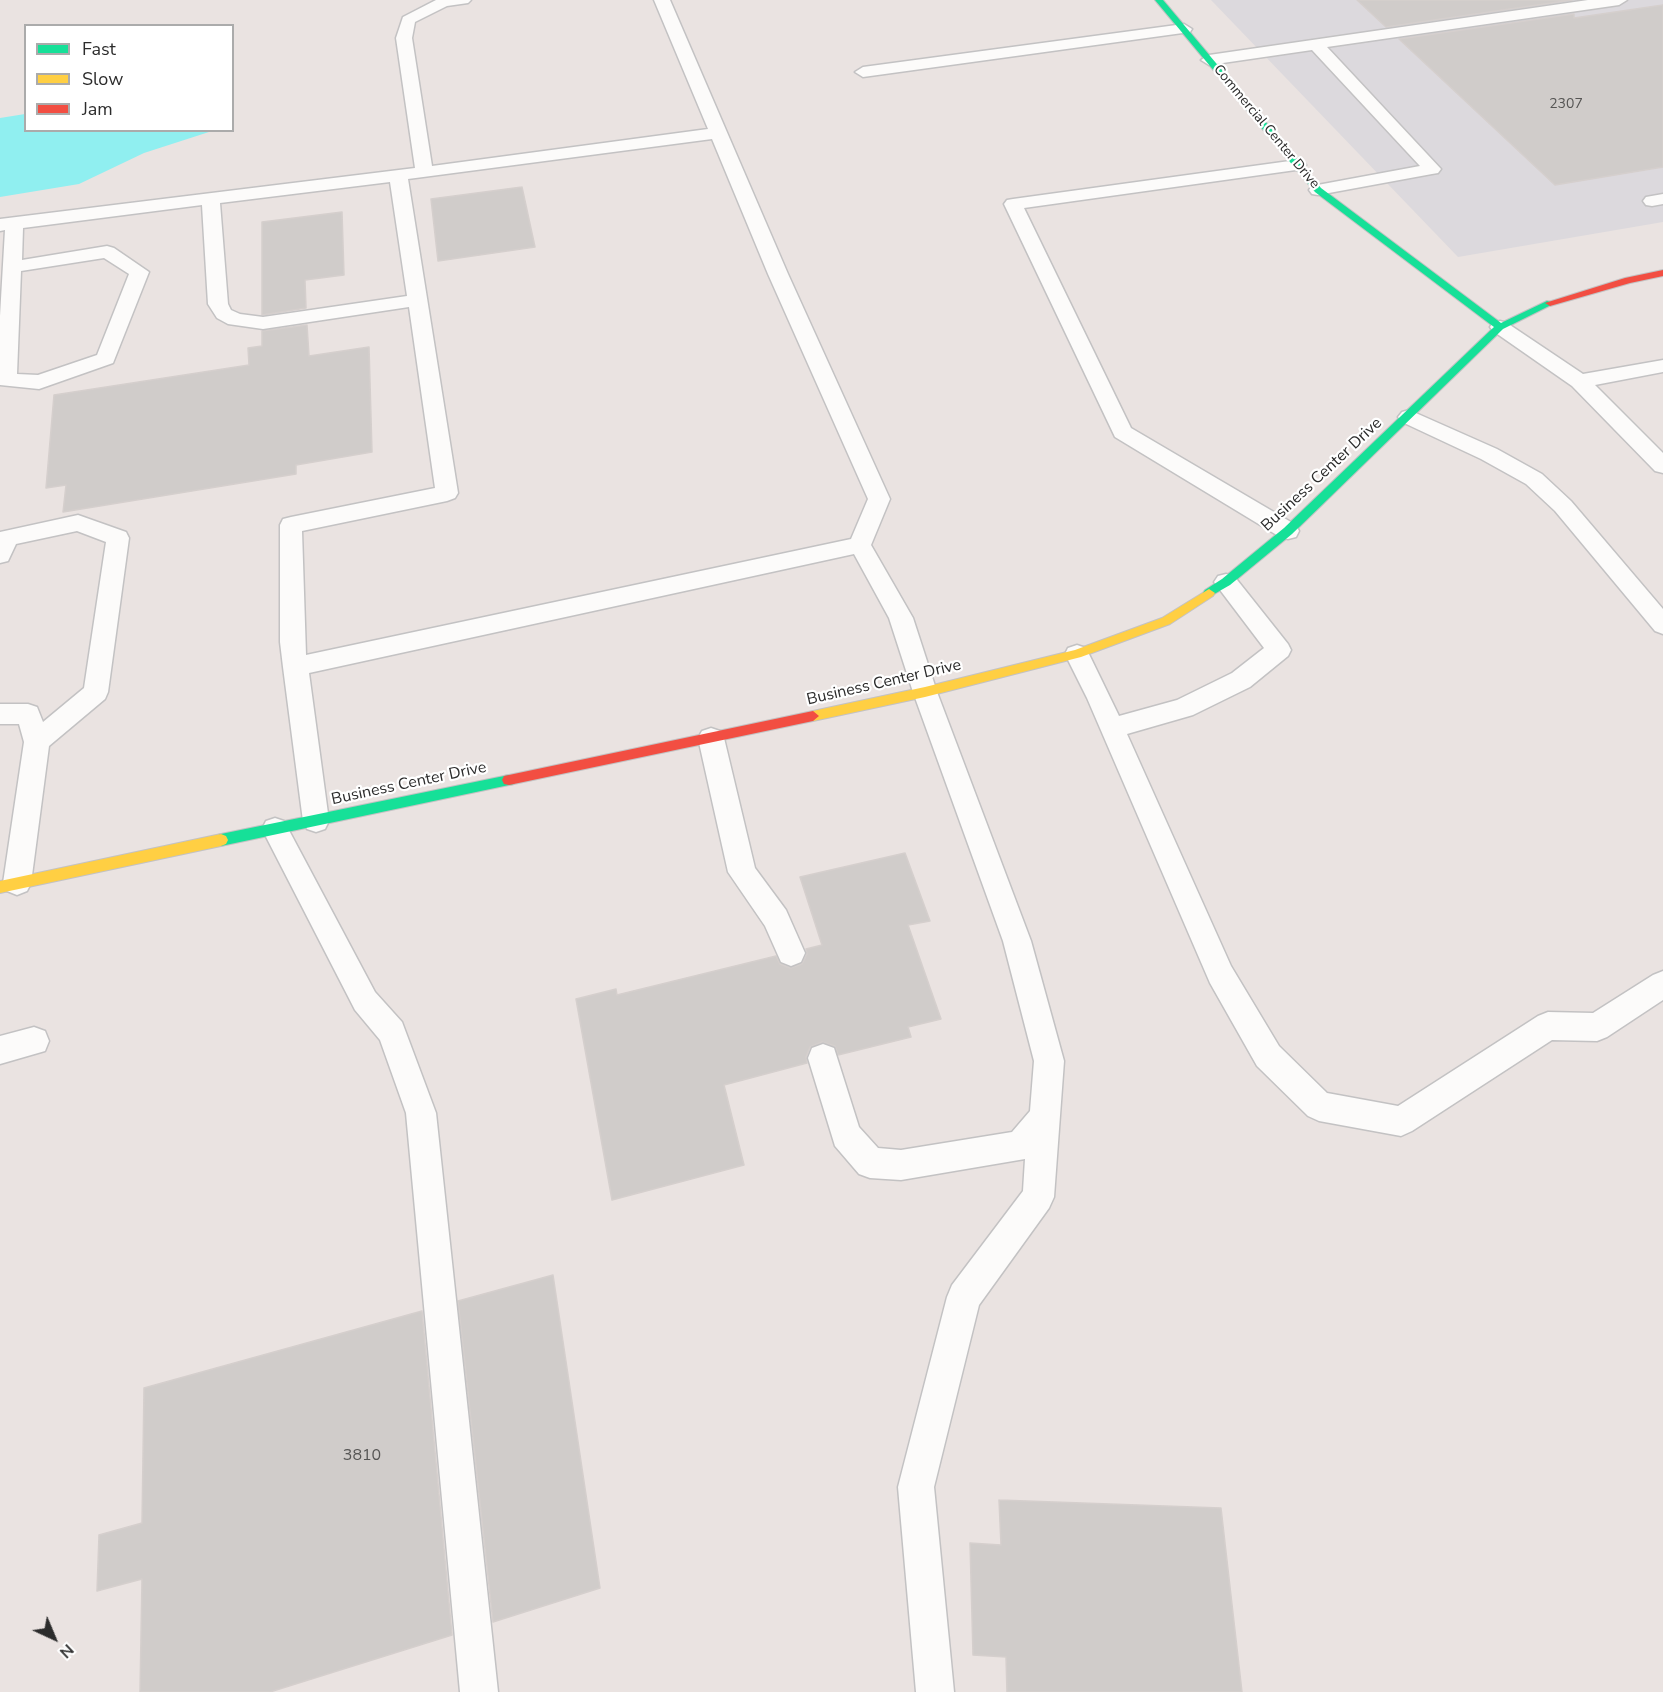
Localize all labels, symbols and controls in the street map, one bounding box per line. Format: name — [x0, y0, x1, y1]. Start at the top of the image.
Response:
legend — [24, 24, 234, 132]
text: Fast — [82, 37, 116, 61]
street label: Commercial Center Drive — [1209, 62, 1323, 192]
text: Slow — [82, 67, 123, 91]
text: Jam — [82, 97, 113, 121]
house number: 2307 — [1549, 97, 1583, 113]
street label: Business Center Drive — [1258, 414, 1386, 536]
street label: Business Center Drive — [805, 656, 963, 710]
street label: Business Center Drive — [330, 758, 488, 810]
house number: 3810 — [343, 1446, 381, 1466]
north arrow — [24, 1608, 84, 1668]
text: N — [55, 1639, 78, 1663]

